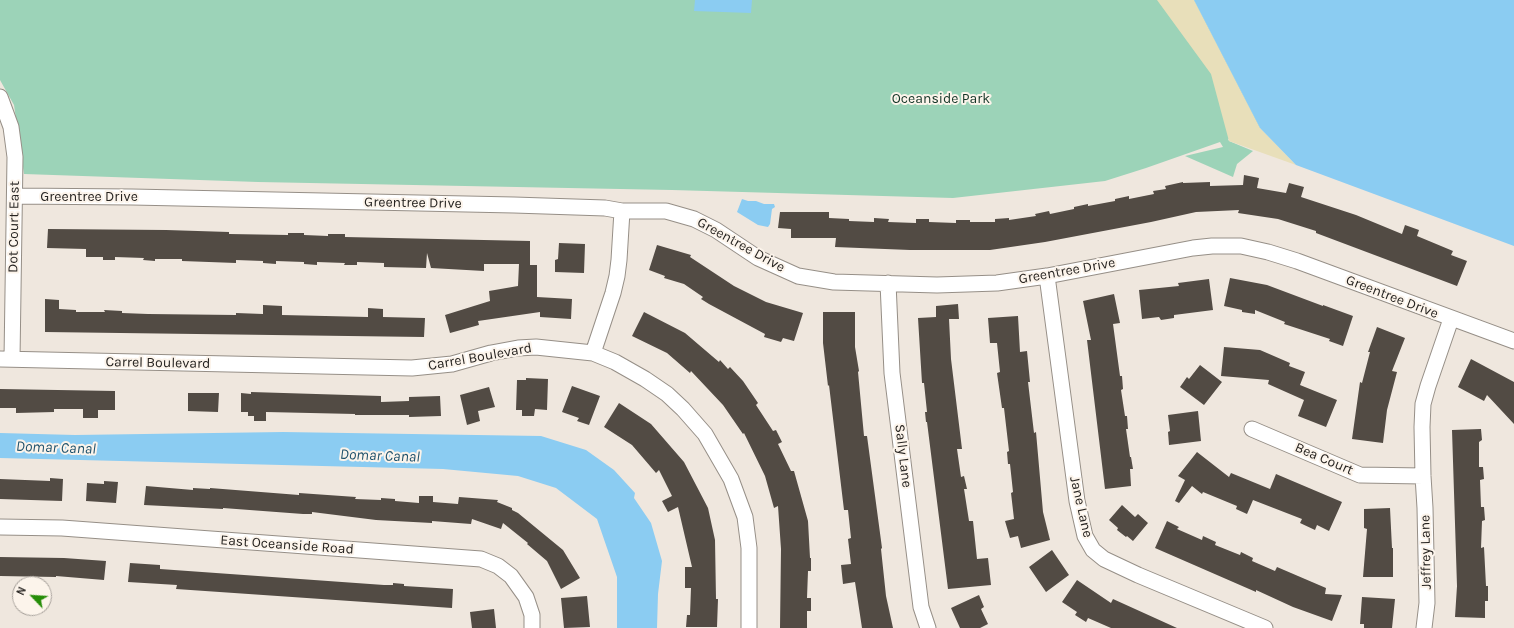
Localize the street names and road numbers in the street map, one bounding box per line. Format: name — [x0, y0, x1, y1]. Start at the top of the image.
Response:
street label: Dot Court East — [5, 181, 23, 273]
street label: Greentree Drive — [40, 189, 138, 205]
street label: Greentree Drive — [364, 194, 462, 212]
street label: Greentree Drive — [694, 214, 788, 276]
street label: Greentree Drive — [1017, 254, 1117, 288]
street label: Greentree Drive — [1343, 272, 1441, 322]
street label: Carrel Boulevard — [427, 340, 533, 374]
street label: Carrel Boulevard — [105, 354, 211, 372]
street label: Sally Lane — [891, 423, 915, 489]
street label: Bea Court — [1292, 439, 1356, 479]
street label: Jane Lane — [1066, 475, 1096, 539]
street label: Jeffrey Lane — [1417, 515, 1435, 589]
street label: East Oceanside Road — [220, 532, 354, 558]

